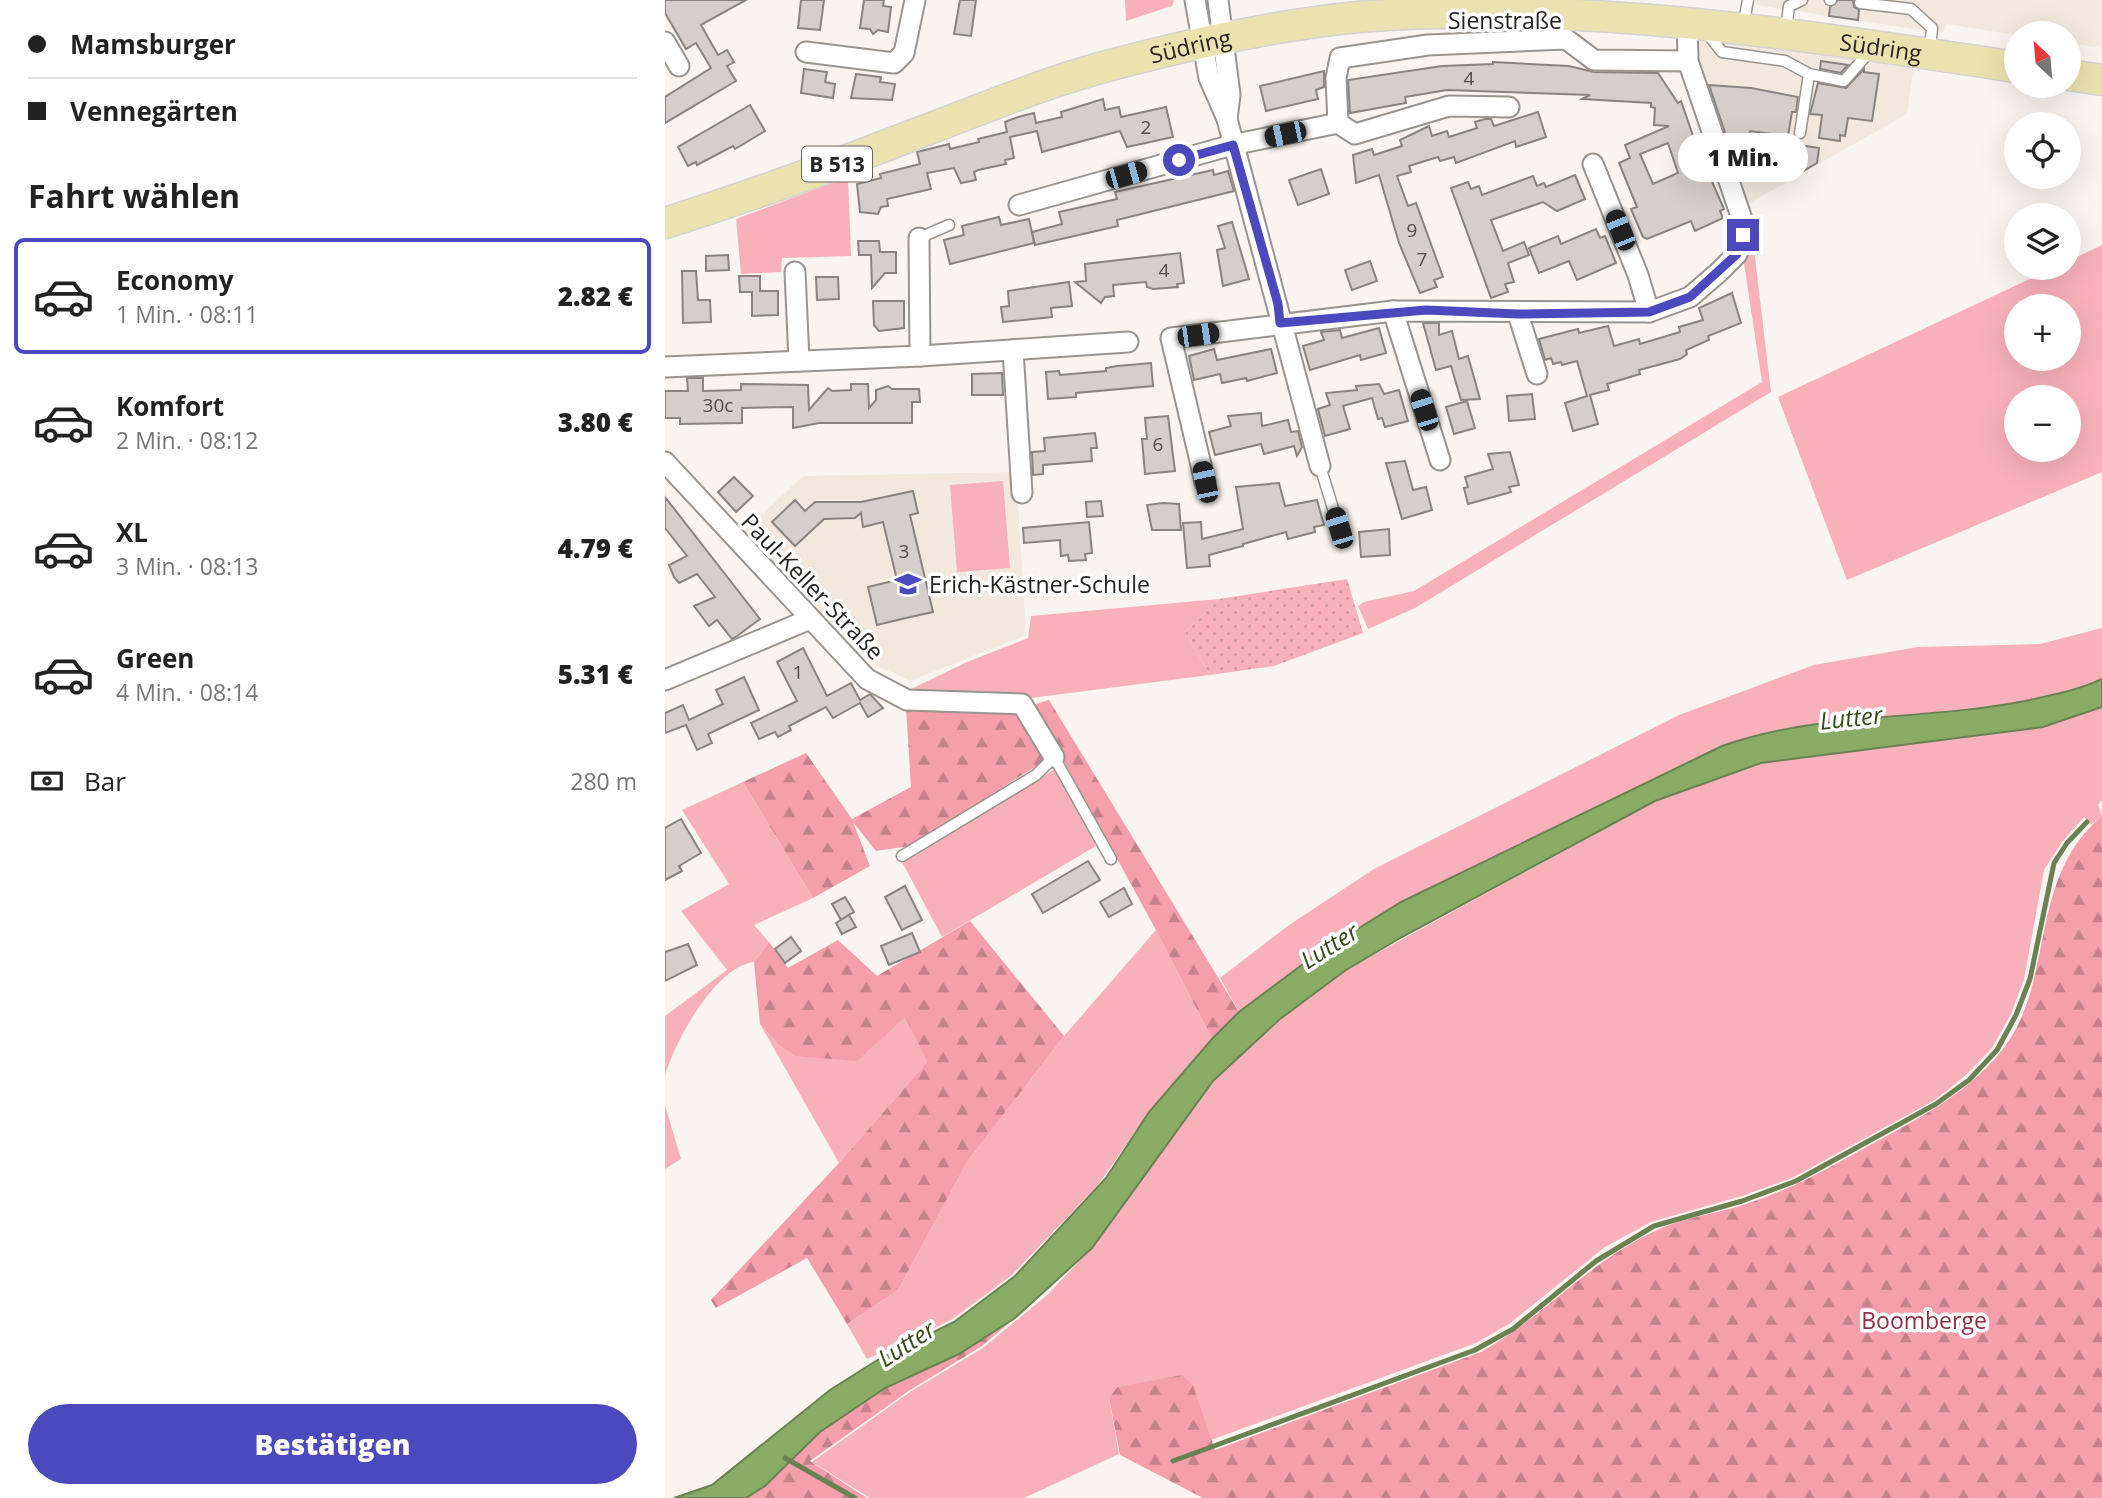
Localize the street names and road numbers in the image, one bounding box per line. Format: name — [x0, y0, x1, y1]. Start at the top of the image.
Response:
street label: Sienstraße — [1448, 4, 1562, 36]
street label: Südring — [1146, 21, 1234, 71]
street label: Südring — [1838, 25, 1925, 69]
road number: B 513 — [802, 146, 872, 182]
street label: Paul-Keller-Straße — [735, 506, 891, 666]

